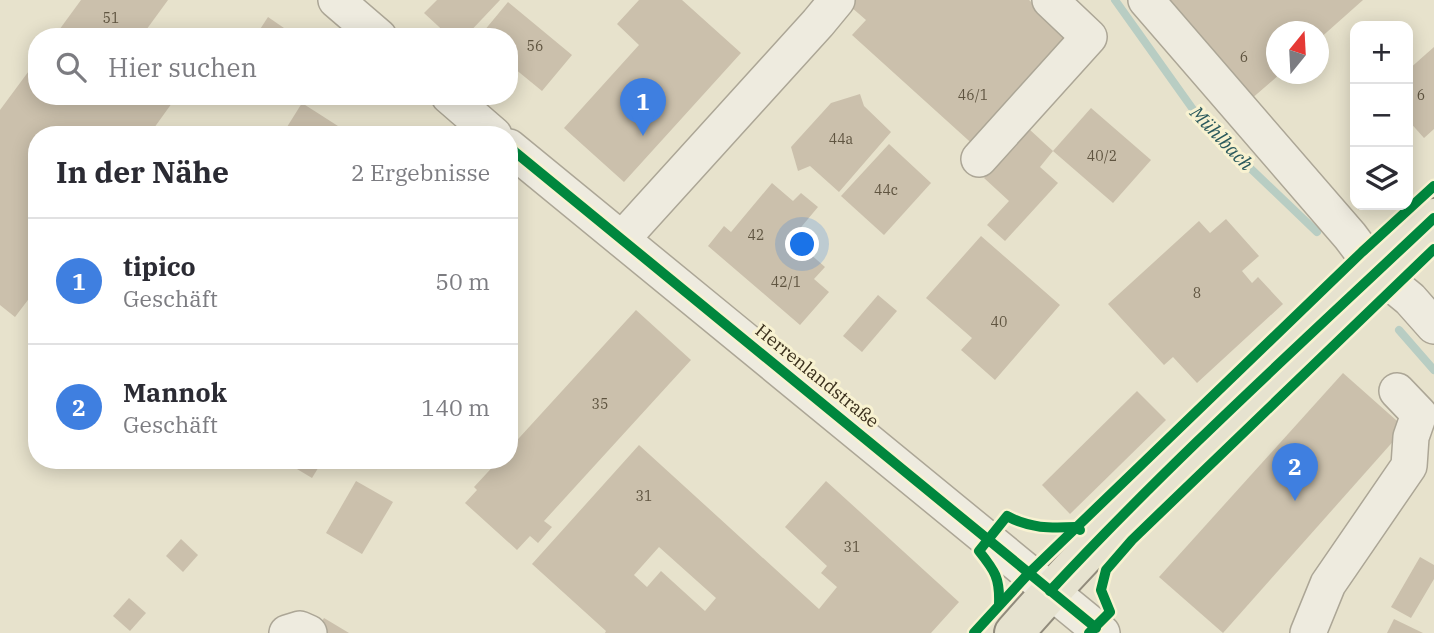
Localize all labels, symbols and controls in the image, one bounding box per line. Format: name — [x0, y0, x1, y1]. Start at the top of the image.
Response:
house number: 51 — [103, 9, 119, 27]
north arrow — [1266, 21, 1329, 84]
map controls — [1350, 21, 1413, 210]
button: + — [1350, 21, 1413, 84]
search box — [28, 28, 518, 105]
house number: 56 — [527, 37, 543, 55]
icon: search — [52, 48, 90, 86]
house number: 6 — [1240, 48, 1248, 66]
text: Hier suchen — [108, 50, 257, 84]
pin: 1 — [620, 78, 666, 136]
button: − — [1350, 84, 1413, 147]
house number: 46/1 — [958, 86, 988, 104]
house number: 6 — [1417, 86, 1425, 104]
water label: Mühlbach — [1185, 100, 1259, 176]
house number: 44a — [829, 130, 854, 148]
house number: 40/2 — [1087, 147, 1117, 165]
button: layers — [1350, 147, 1413, 210]
text: In der Nähe — [56, 152, 229, 191]
text: 2 Ergebnisse — [351, 157, 490, 187]
house number: 44c — [874, 181, 898, 199]
house number: 42 — [748, 226, 764, 244]
your location — [785, 227, 819, 261]
text: tipico — [123, 249, 196, 283]
text: 1 — [72, 266, 86, 296]
text: 50 m — [435, 266, 490, 296]
house number: 42/1 — [771, 273, 801, 291]
text: Geschäft — [123, 283, 218, 313]
house number: 8 — [1193, 284, 1201, 302]
house number: 40 — [991, 313, 1007, 331]
street label: Herrenlandstraße — [751, 319, 884, 433]
text: Mannok — [123, 375, 227, 409]
text: 2 — [72, 392, 86, 422]
text: 140 m — [421, 392, 490, 422]
house number: 35 — [592, 395, 608, 413]
text: Geschäft — [123, 409, 218, 439]
pin: 2 — [1272, 443, 1318, 501]
house number: 31 — [636, 487, 652, 505]
house number: 31 — [844, 538, 860, 556]

